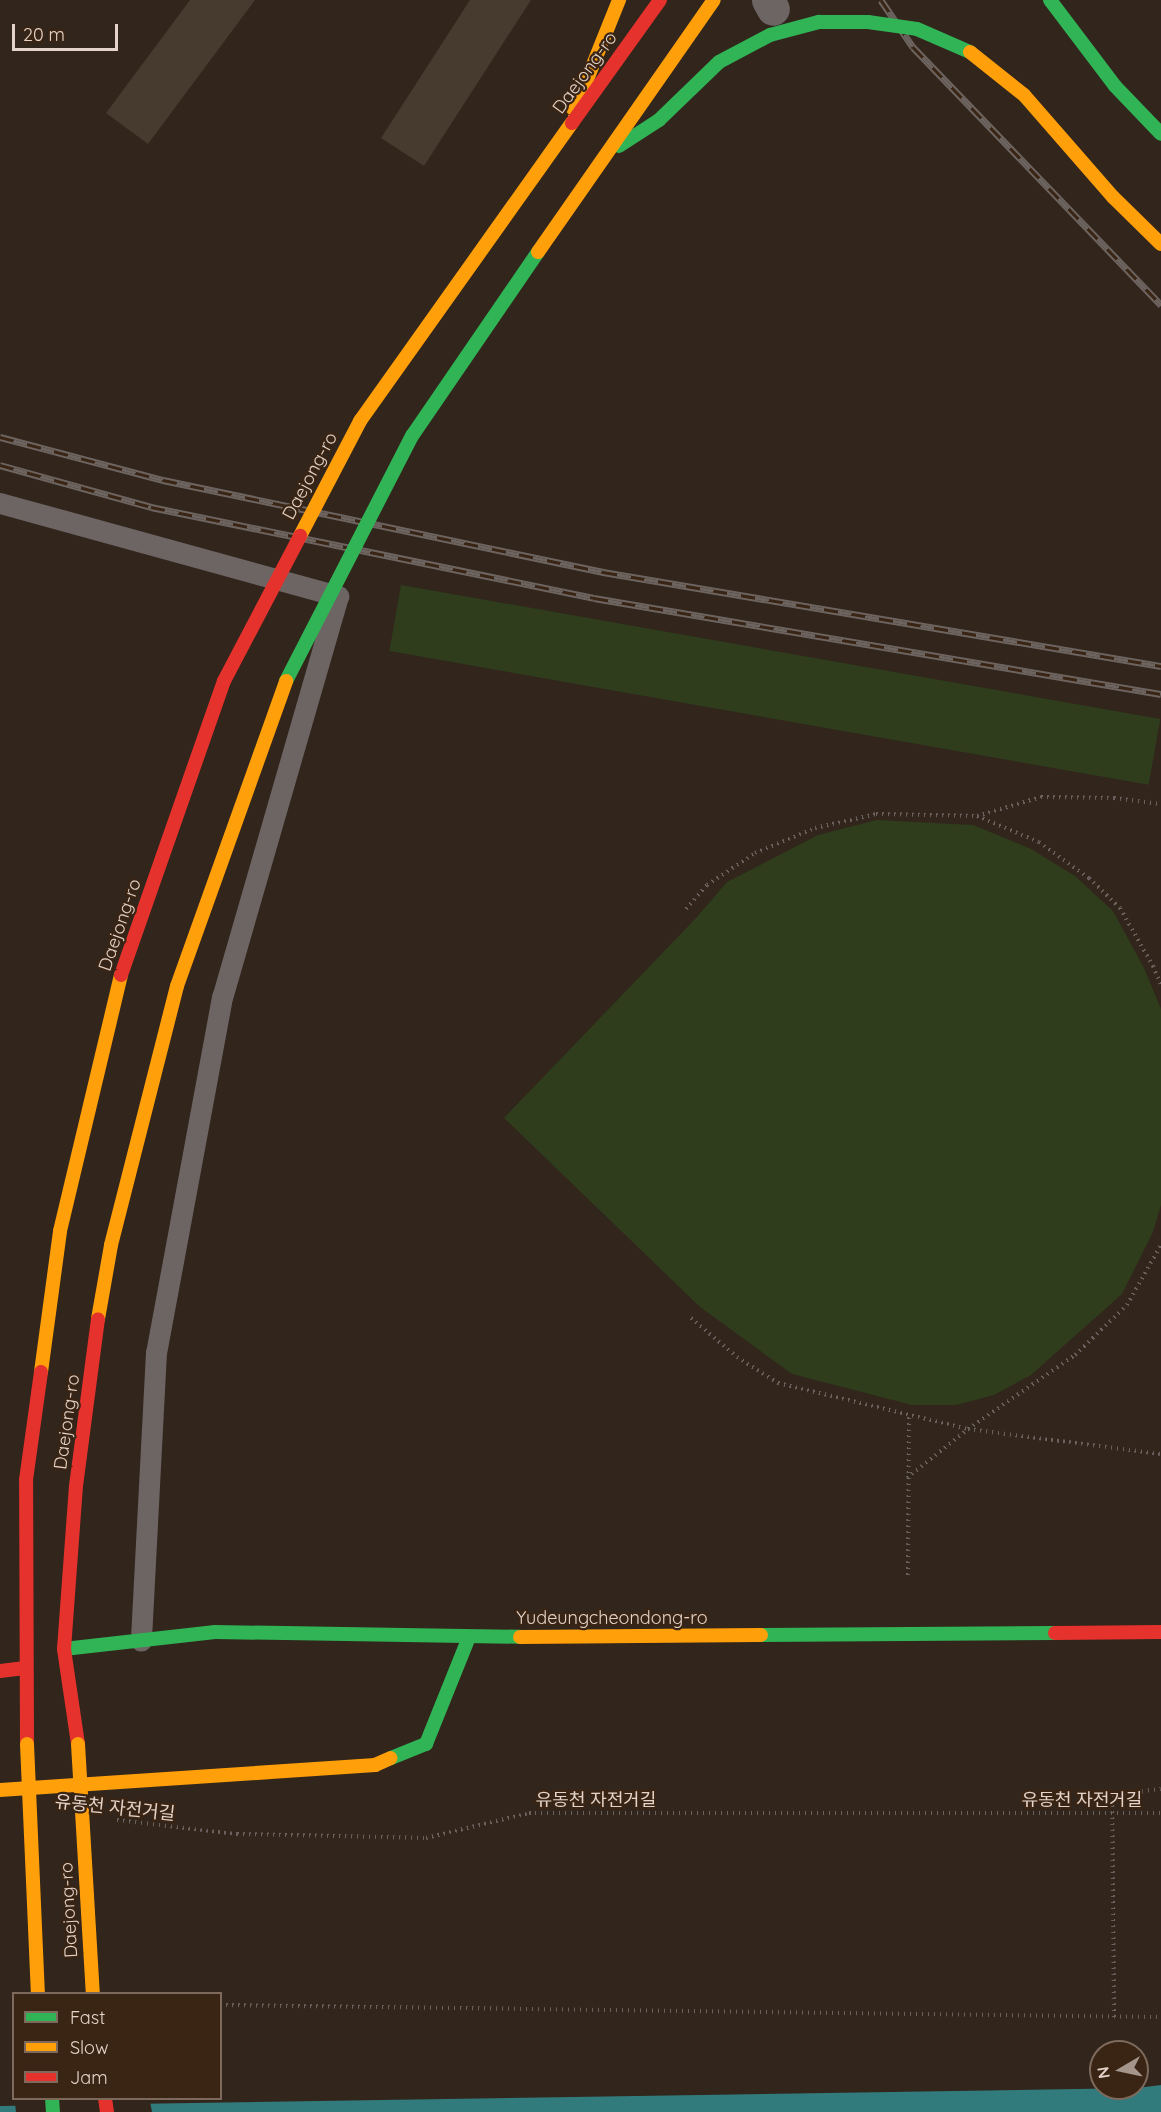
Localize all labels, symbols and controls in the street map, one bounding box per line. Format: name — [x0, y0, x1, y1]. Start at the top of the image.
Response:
scale bar — [15, 12, 122, 50]
text: 20 m — [23, 23, 65, 46]
street label: Daejong-ro — [548, 28, 622, 118]
street label: Daejong-ro — [278, 429, 342, 523]
street label: Daejong-ro — [94, 876, 146, 974]
street label: Daejong-ro — [50, 1373, 84, 1471]
street label: Yudeungcheondong-ro — [516, 1607, 708, 1629]
street label: 유동천 자전거길 — [536, 1789, 656, 1811]
street label: 유동천 자전거길 — [1022, 1789, 1142, 1811]
street label: 유동천 자전거길 — [54, 1791, 176, 1825]
street label: Daejong-ro — [56, 1862, 82, 1958]
legend — [12, 1992, 222, 2100]
text: Fast — [70, 2006, 105, 2029]
text: Slow — [70, 2036, 108, 2059]
north arrow — [1089, 2040, 1149, 2100]
text: N — [1092, 2065, 1114, 2080]
text: Jam — [70, 2066, 108, 2089]

